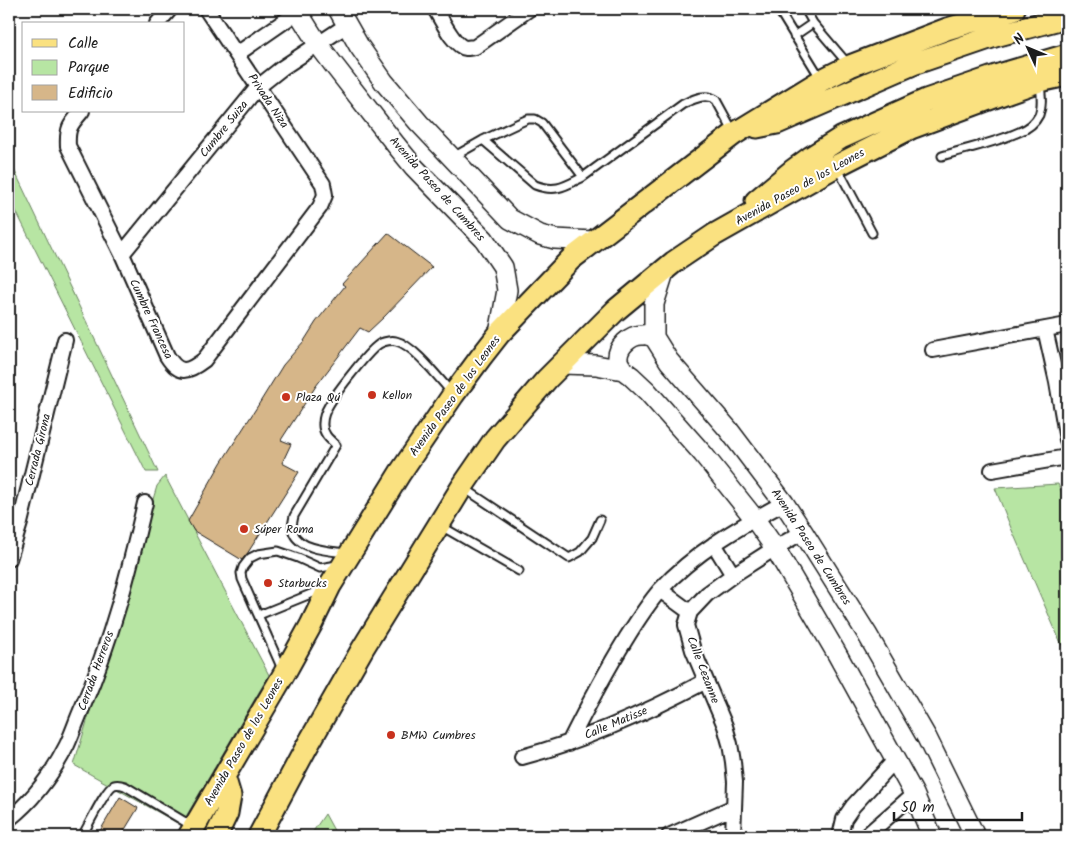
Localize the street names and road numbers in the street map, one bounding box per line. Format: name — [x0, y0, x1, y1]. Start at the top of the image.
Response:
street label: Privada Niza — [243, 70, 294, 132]
street label: Cumbre Suiza — [195, 96, 253, 162]
street label: Avenida Paseo de Cumbres — [384, 132, 490, 246]
street label: Avenida Paseo de los Leones — [732, 144, 868, 230]
street label: Cumbre Francesa — [124, 276, 178, 363]
street label: Avenida Paseo de los Leones — [405, 332, 505, 460]
street label: Cerrada Girona — [20, 411, 56, 488]
street label: Avenida Paseo de Cumbres — [766, 485, 856, 609]
street label: Cerrada Herreros — [73, 628, 119, 714]
street label: Calle Cezanne — [681, 634, 725, 707]
street label: Avenida Paseo de los Leones — [199, 674, 289, 810]
street label: Calle Matisse — [581, 701, 651, 745]

